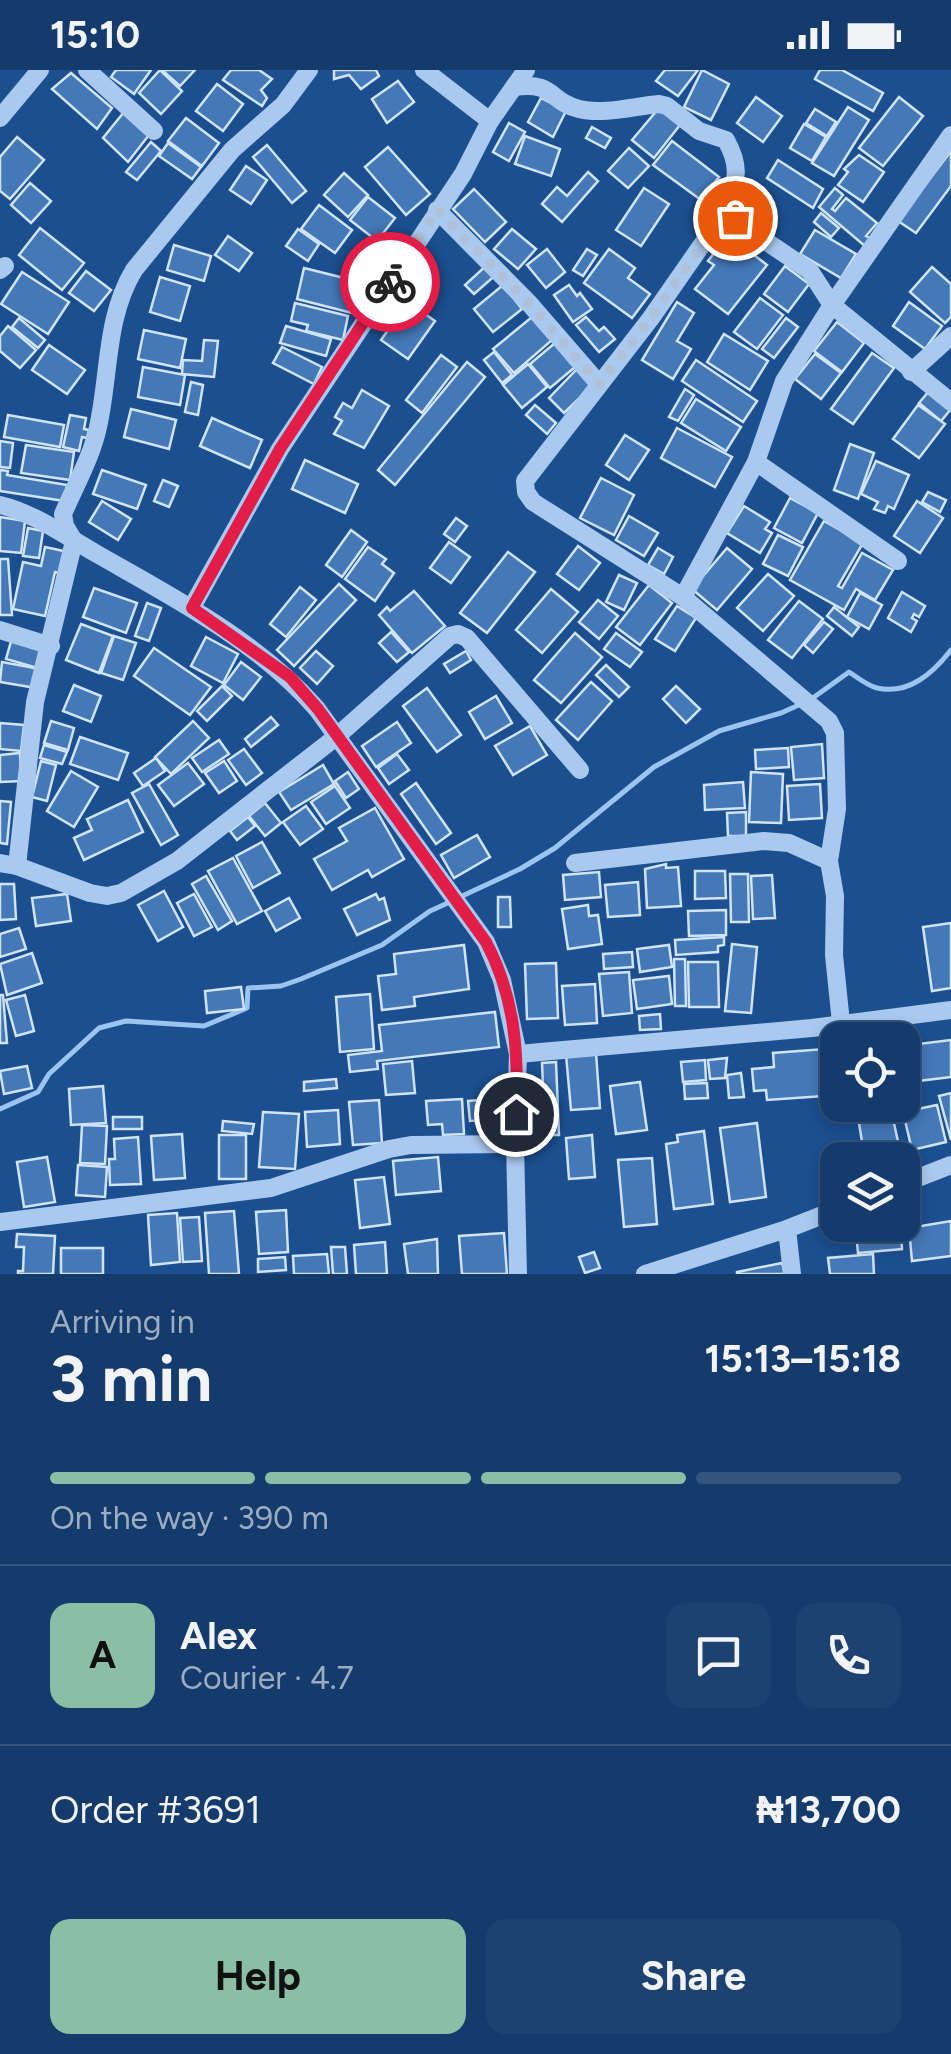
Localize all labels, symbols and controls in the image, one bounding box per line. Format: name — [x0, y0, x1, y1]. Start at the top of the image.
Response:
text: 15:10 — [50, 12, 140, 58]
pin — [693, 176, 778, 261]
icon: bag — [708, 191, 763, 246]
courier — [340, 232, 440, 332]
icon: bike — [363, 255, 418, 310]
map controls — [820, 1022, 920, 1242]
button: locate — [820, 1022, 920, 1122]
pin — [474, 1072, 559, 1157]
icon: home — [489, 1087, 544, 1142]
button: layers — [820, 1142, 920, 1242]
text: Arriving in — [50, 1303, 195, 1341]
text: 15:13–15:18 — [705, 1336, 901, 1382]
text: 3 min — [50, 1339, 212, 1417]
text: On the way · 390 m — [50, 1499, 329, 1537]
button: chat — [666, 1603, 771, 1708]
button: phone — [796, 1603, 901, 1708]
text: Alex — [180, 1613, 257, 1659]
text: A — [89, 1632, 116, 1678]
text: Courier · 4.7 — [180, 1659, 354, 1697]
text: Order #3691 — [50, 1787, 261, 1833]
text: ₦13,700 — [756, 1787, 901, 1833]
button: Help — [50, 1919, 466, 2034]
button: Share — [486, 1919, 901, 2034]

